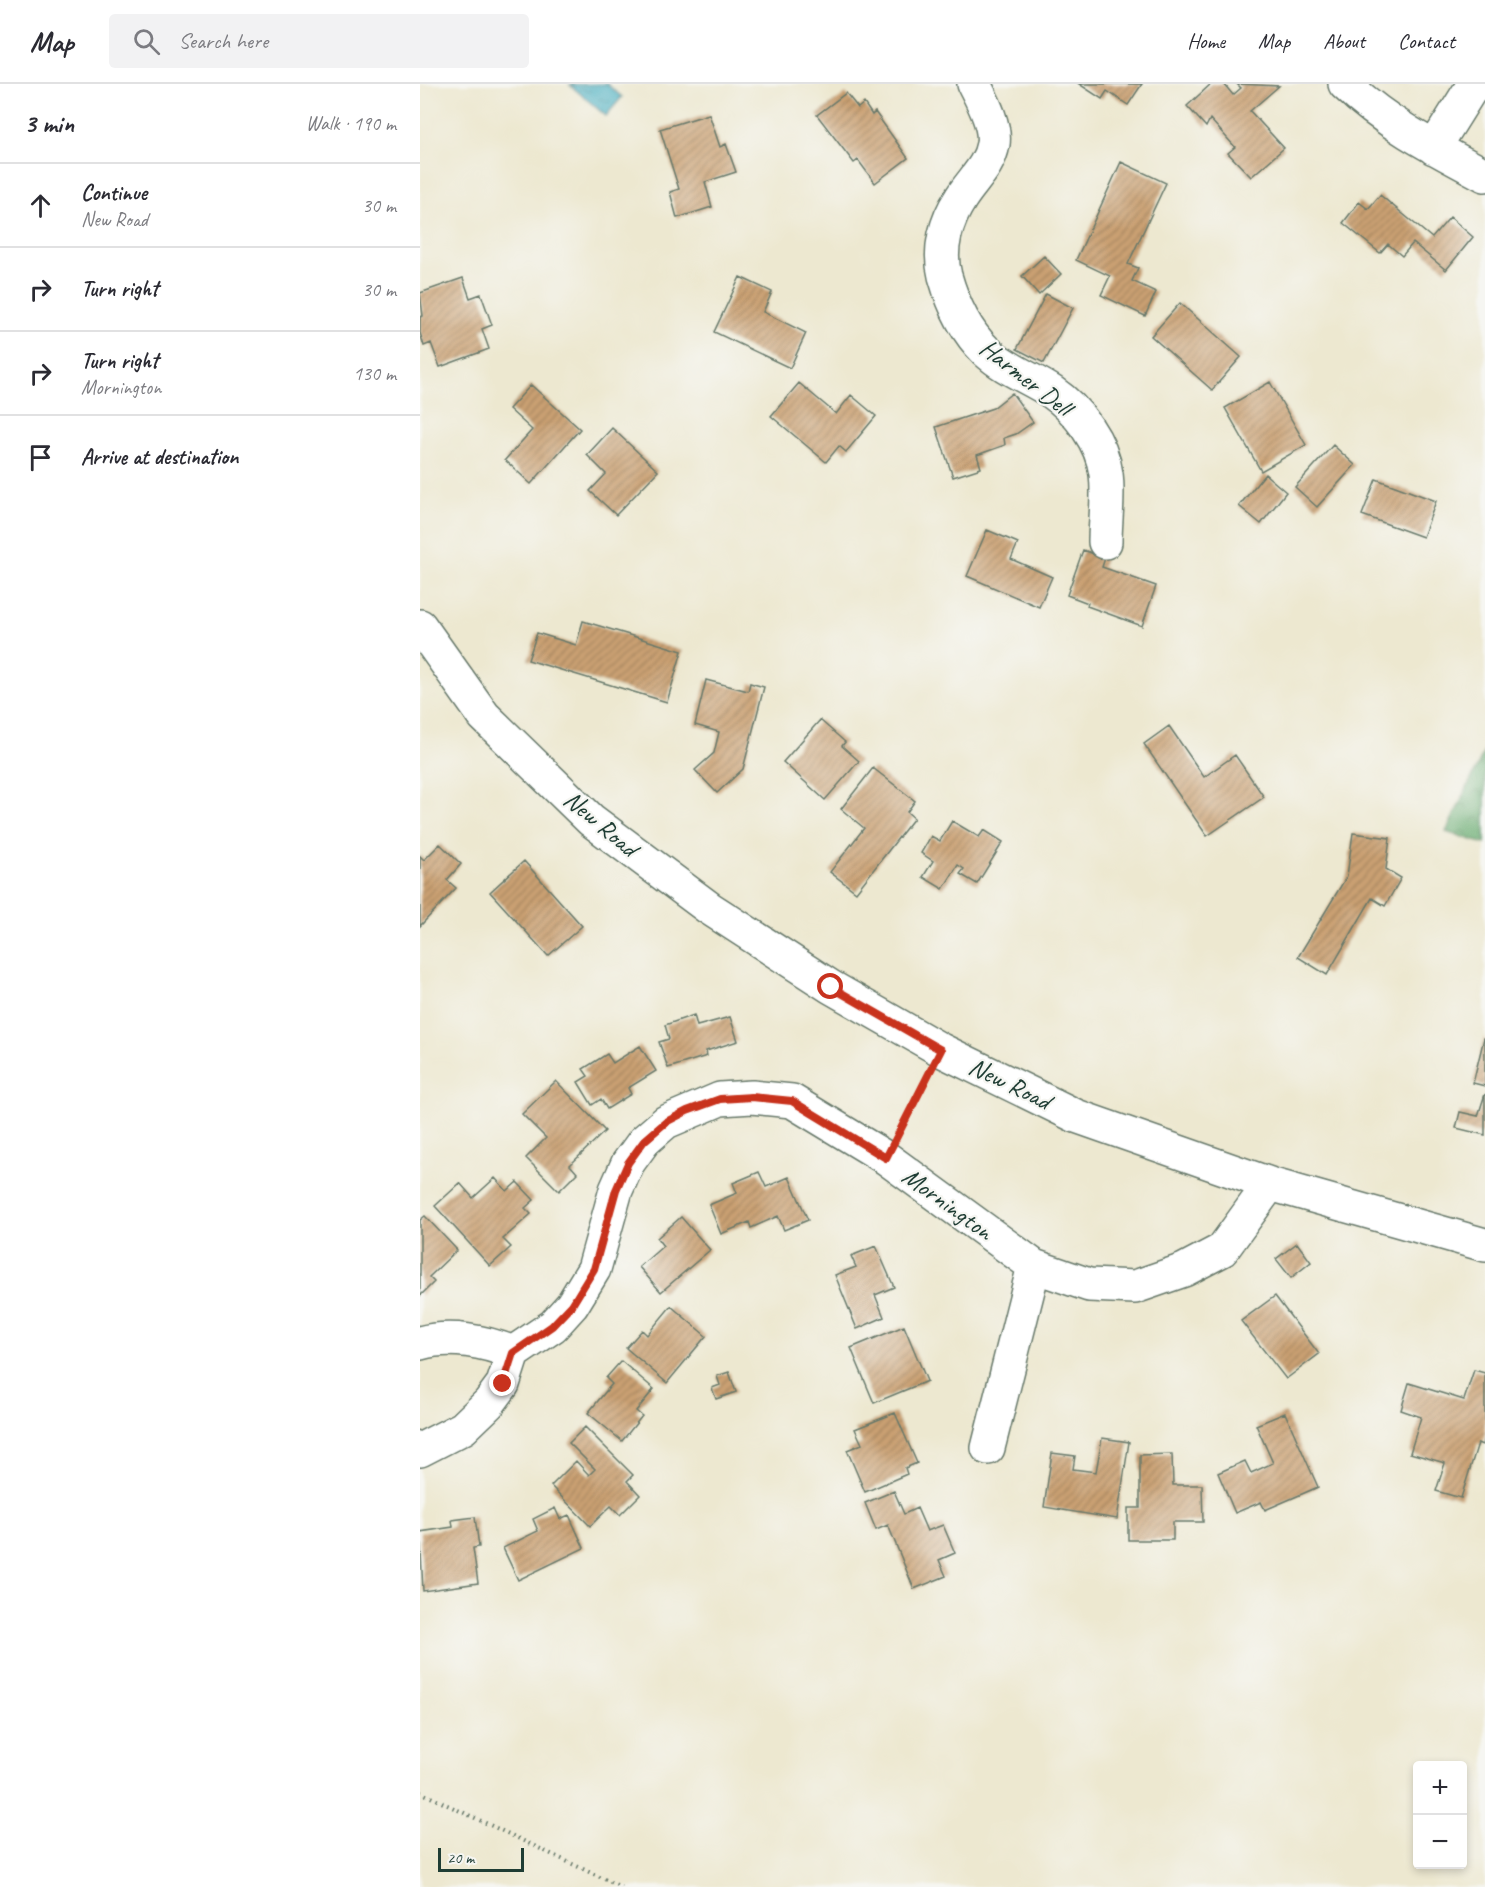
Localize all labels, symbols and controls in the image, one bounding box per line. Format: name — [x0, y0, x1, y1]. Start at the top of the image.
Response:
search box — [109, 14, 529, 68]
text: Map — [30, 24, 73, 59]
icon: search — [130, 25, 163, 58]
text: Search here — [178, 27, 268, 55]
text: Home — [1187, 28, 1225, 54]
text: Map — [1258, 28, 1290, 54]
text: About — [1323, 28, 1365, 54]
text: Contact — [1398, 28, 1455, 54]
text: 3 min — [24, 107, 74, 140]
text: Walk · 190 m — [306, 111, 396, 136]
text: Continue — [81, 179, 147, 207]
icon: ahead — [24, 189, 57, 222]
text: 30 m — [362, 193, 396, 218]
text: New Road — [81, 207, 148, 232]
icon: right — [24, 273, 57, 306]
text: Turn right — [81, 275, 158, 303]
text: 30 m — [362, 277, 396, 302]
street label: Harmer Dell — [973, 331, 1082, 426]
text: Turn right — [81, 347, 158, 375]
icon: right — [24, 357, 57, 390]
text: 130 m — [353, 361, 396, 386]
text: Mornington — [81, 375, 161, 400]
icon: arrive — [24, 441, 57, 474]
text: Arrive at destination — [81, 443, 238, 471]
street label: New Road — [557, 783, 648, 866]
route start — [817, 973, 843, 999]
street label: New Road — [963, 1050, 1060, 1119]
street label: Mornington — [896, 1159, 1001, 1248]
route end — [489, 1370, 515, 1396]
map controls — [1413, 1761, 1467, 1869]
button: + — [1413, 1761, 1467, 1815]
button: − — [1413, 1815, 1467, 1869]
scale bar — [438, 1845, 524, 1872]
text: 20 m — [447, 1848, 474, 1868]

